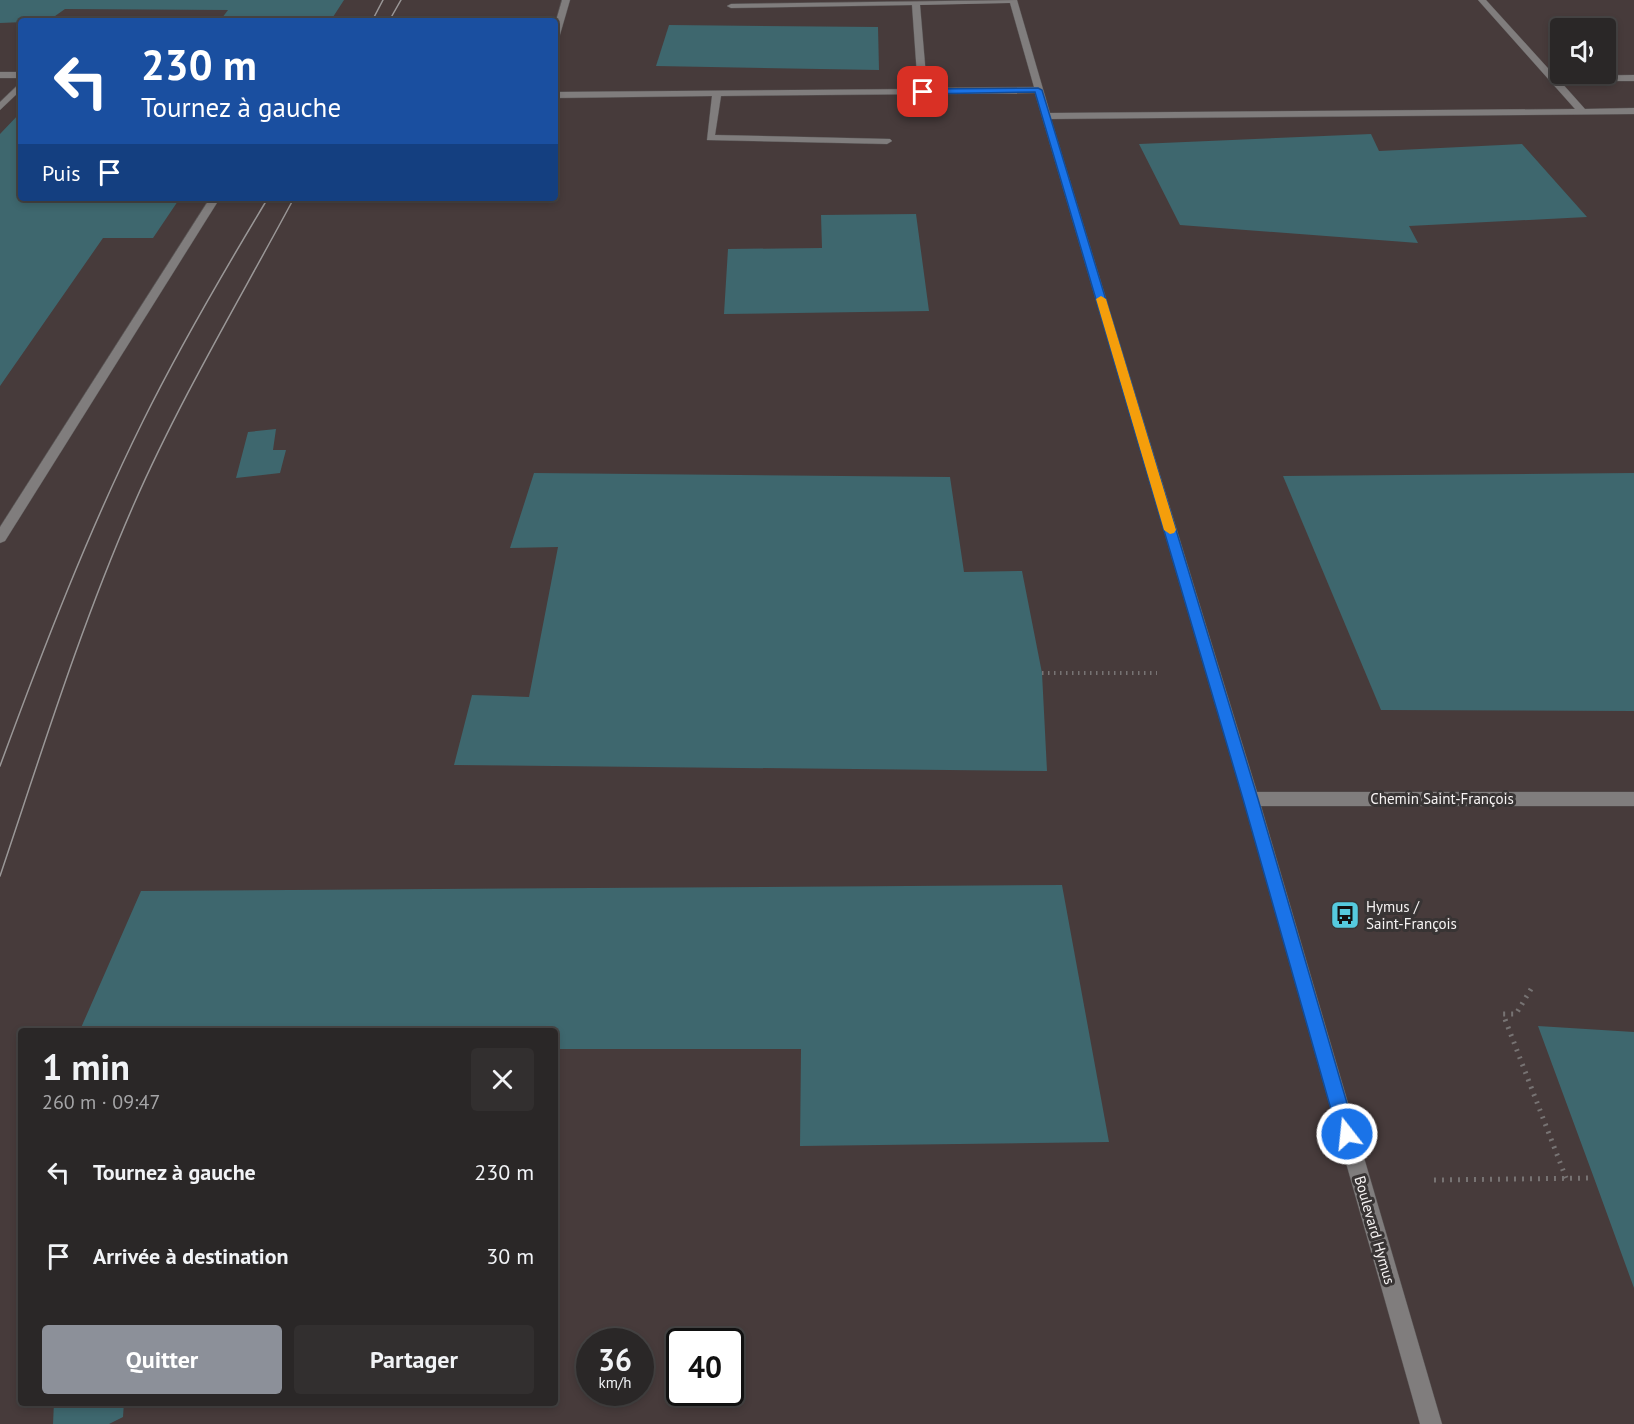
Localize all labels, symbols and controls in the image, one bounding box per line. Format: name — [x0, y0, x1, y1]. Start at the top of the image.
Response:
map controls — [1550, 18, 1616, 84]
button: sound — [1550, 18, 1616, 84]
text: 230 m — [141, 37, 257, 92]
icon: left — [42, 42, 120, 120]
pin — [897, 66, 948, 117]
icon: arrive — [906, 75, 939, 108]
text: Tournez à gauche — [141, 90, 341, 124]
icon: arrive — [93, 156, 126, 189]
text: Puis — [42, 159, 81, 187]
street label: Chemin Saint-François — [1370, 789, 1514, 808]
place label: Hymus / Saint-François — [1366, 897, 1457, 933]
bus stop icon: Hymus / Saint-François — [1329, 899, 1361, 931]
text: 1 min — [42, 1043, 130, 1090]
button: close — [471, 1048, 534, 1111]
text: 260 m · 09:47 — [42, 1089, 160, 1115]
position arrow — [1315, 1102, 1379, 1166]
icon: left — [42, 1156, 75, 1189]
text: Tournez à gauche — [93, 1158, 256, 1186]
text: 230 m — [474, 1158, 534, 1186]
street label: Boulevard Hymus — [1350, 1174, 1400, 1286]
icon: arrive — [42, 1240, 75, 1273]
text: Arrivée à destination — [93, 1242, 289, 1270]
text: 30 m — [486, 1242, 534, 1270]
button: Quitter — [42, 1325, 282, 1394]
button: Partager — [294, 1325, 534, 1394]
speed limit sign: 40 — [666, 1328, 744, 1406]
text: 36 — [598, 1340, 632, 1379]
text: km/h — [599, 1373, 631, 1392]

